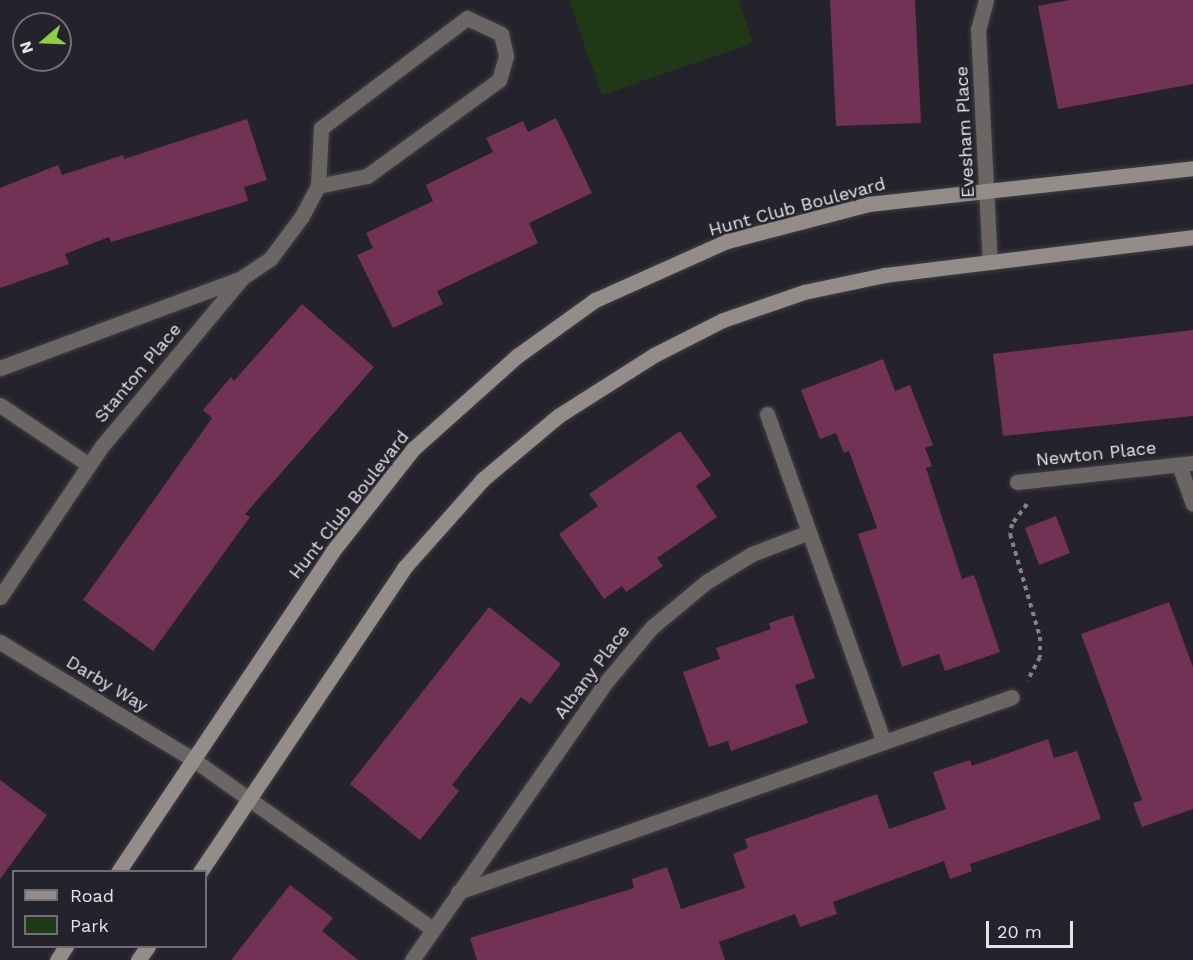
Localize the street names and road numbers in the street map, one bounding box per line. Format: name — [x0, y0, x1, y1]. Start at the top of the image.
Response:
street label: Evesham Place — [951, 66, 979, 198]
street label: Hunt Club Boulevard — [706, 173, 888, 241]
street label: Stanton Place — [90, 319, 186, 427]
street label: Hunt Club Boulevard — [284, 427, 414, 583]
street label: Newton Place — [1035, 437, 1157, 471]
street label: Albany Place — [550, 621, 634, 723]
street label: Darby Way — [62, 651, 152, 717]

